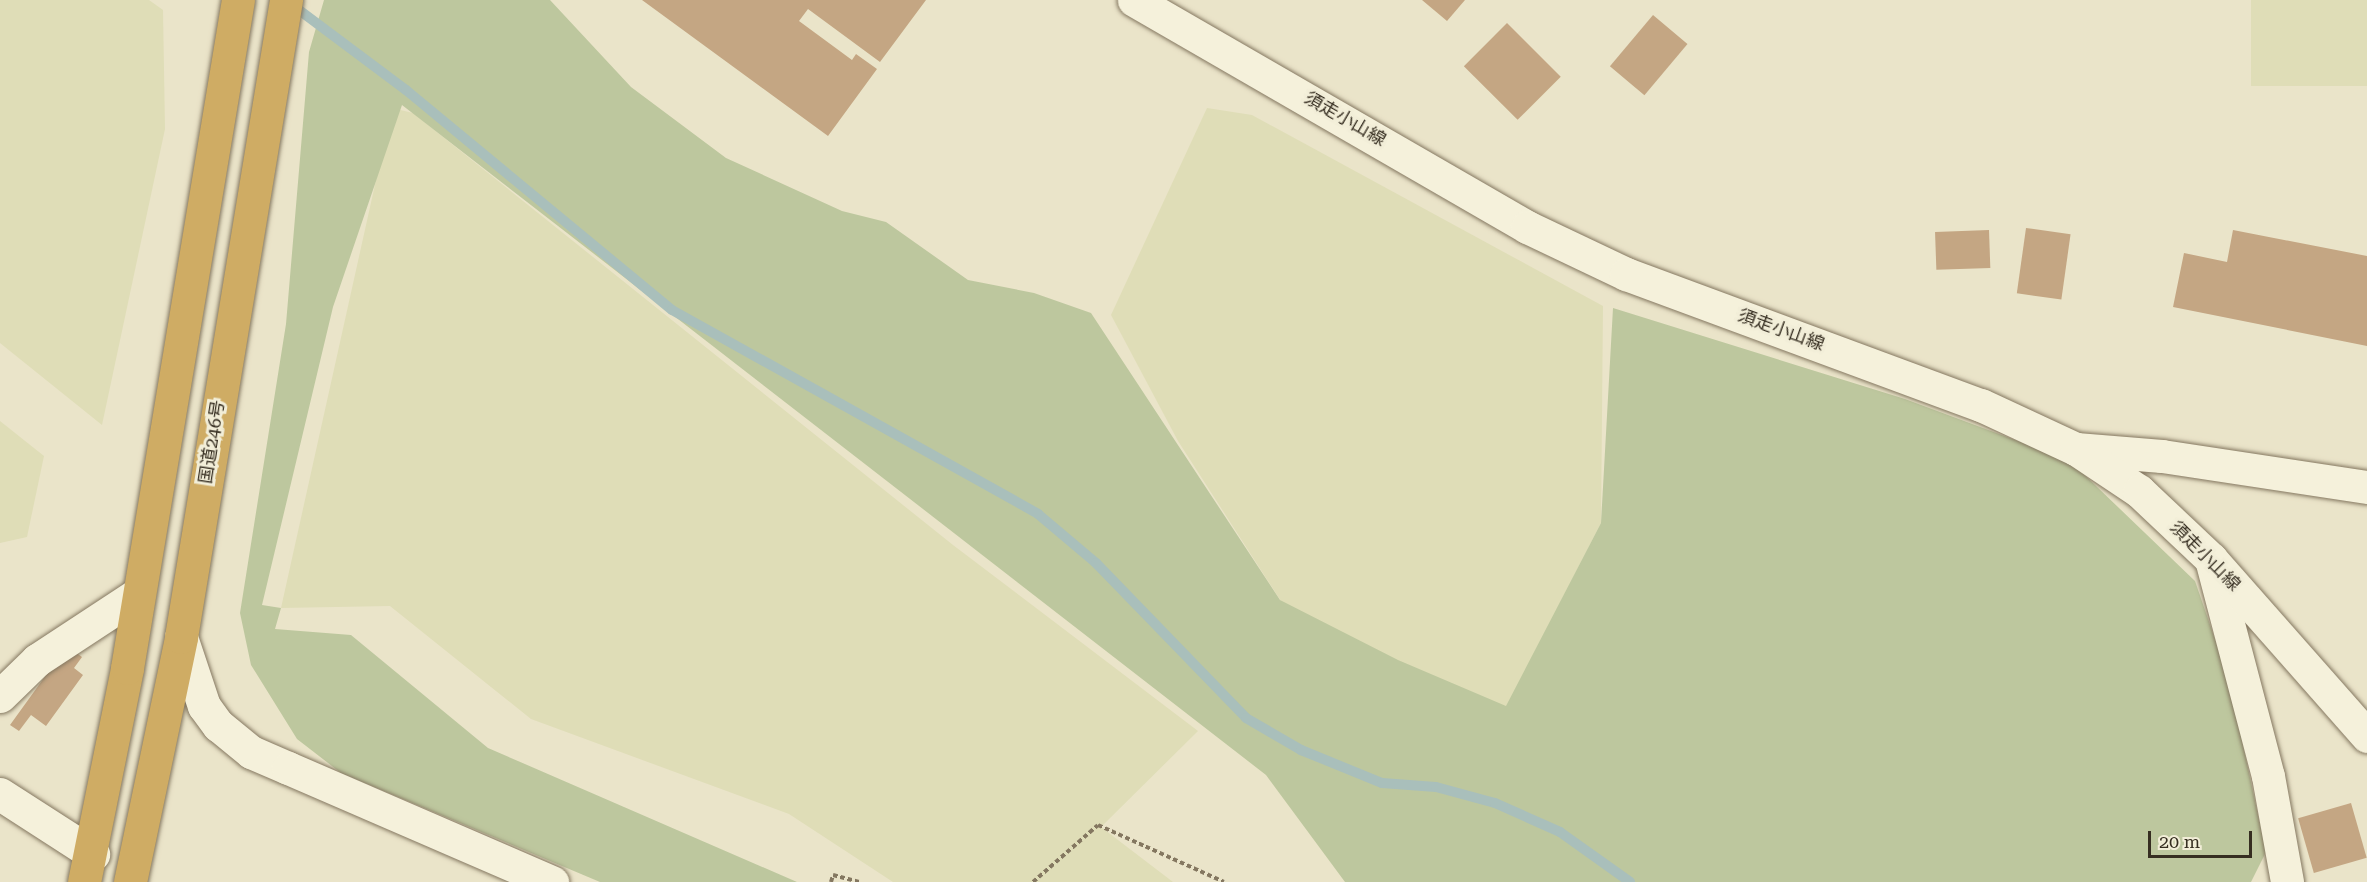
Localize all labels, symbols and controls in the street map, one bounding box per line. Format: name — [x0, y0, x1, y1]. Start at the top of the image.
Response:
street label: 須走小山線 — [1301, 87, 1389, 151]
street label: 須走小山線 — [1735, 304, 1827, 356]
street label: 国道246号 — [195, 399, 229, 485]
street label: 須走小山線 — [2166, 517, 2244, 595]
scale bar — [2151, 819, 2254, 857]
text: 20 m — [2159, 831, 2200, 852]

